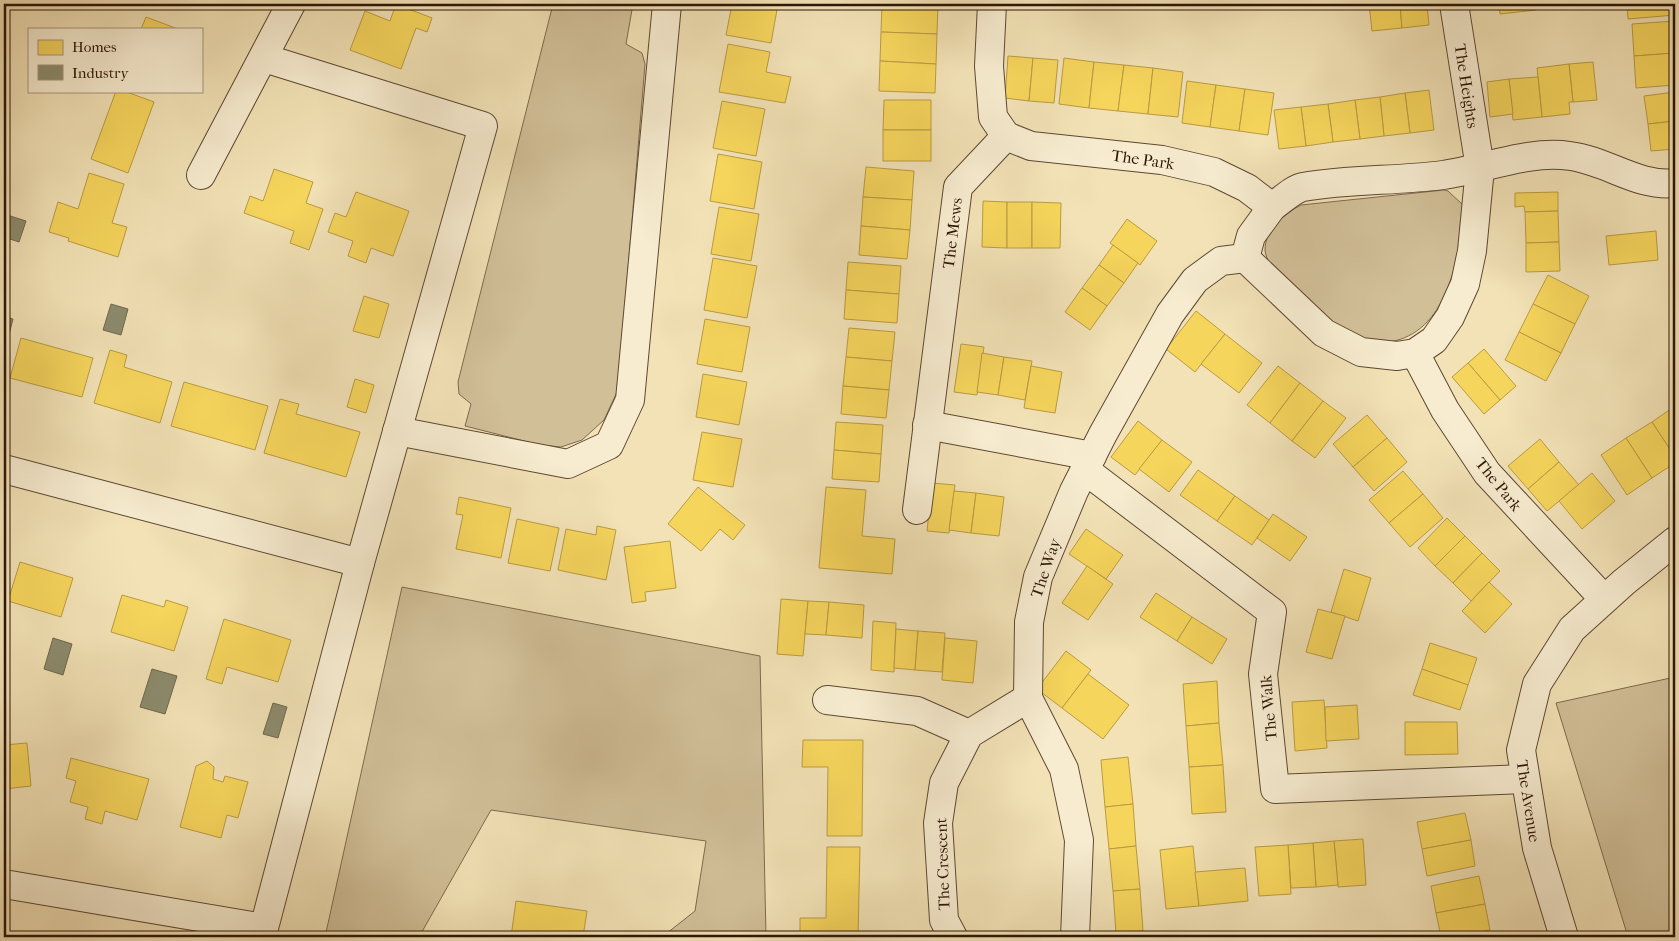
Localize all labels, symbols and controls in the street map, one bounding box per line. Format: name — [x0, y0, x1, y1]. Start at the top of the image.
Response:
legend — [28, 28, 202, 92]
text: Homes — [72, 38, 117, 56]
street label: The Heights — [1450, 42, 1483, 130]
text: Industry — [72, 64, 129, 82]
street label: The Park — [1110, 146, 1176, 173]
street label: The Mews — [939, 196, 966, 270]
street label: The Park — [1471, 454, 1526, 515]
street label: The Way — [1026, 535, 1065, 600]
street label: The Walk — [1256, 673, 1281, 742]
street label: The Avenue — [1513, 759, 1544, 844]
street label: The Crescent — [931, 817, 954, 911]

